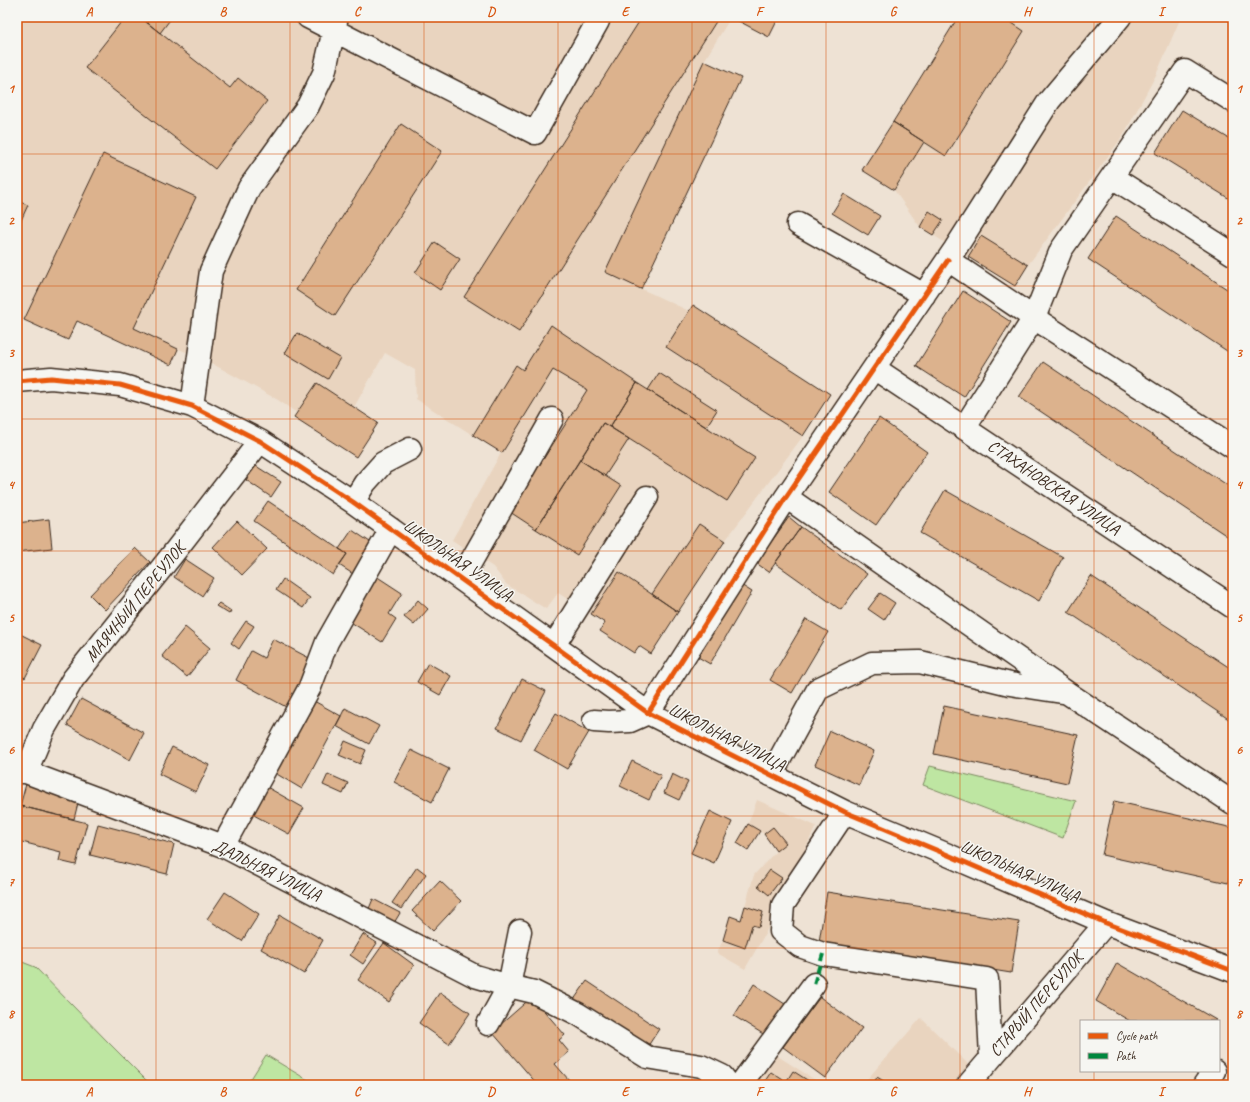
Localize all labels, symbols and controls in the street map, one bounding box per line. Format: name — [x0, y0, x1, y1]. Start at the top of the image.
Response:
text: A — [86, 4, 94, 20]
text: B — [220, 4, 228, 20]
text: C — [354, 4, 362, 20]
text: D — [487, 4, 496, 20]
text: E — [622, 4, 631, 20]
text: F — [756, 4, 765, 20]
text: G — [890, 4, 898, 20]
text: H — [1023, 4, 1033, 20]
text: I — [1158, 4, 1167, 20]
text: 1 — [8, 81, 16, 97]
text: 1 — [1236, 81, 1244, 97]
text: 2 — [8, 213, 15, 229]
text: 2 — [1236, 213, 1243, 229]
text: 3 — [8, 345, 15, 361]
text: 3 — [1236, 345, 1243, 361]
street label: СТАХАНОВСКАЯ УЛИЦА — [984, 435, 1125, 539]
text: 4 — [8, 477, 16, 493]
text: 4 — [1236, 477, 1244, 493]
street label: ШКОЛЬНАЯ УЛИЦА — [399, 515, 517, 606]
street label: МАЯЧНЫЙ ПЕРЕУЛОК — [80, 535, 192, 666]
text: 5 — [8, 610, 15, 626]
text: 5 — [1236, 610, 1243, 626]
street label: ШКОЛЬНАЯ УЛИЦА — [665, 698, 789, 776]
text: 6 — [8, 742, 15, 758]
text: 6 — [1236, 742, 1243, 758]
street label: ДАЛЬНЯЯ УЛИЦА — [209, 835, 325, 906]
street label: ШКОЛЬНАЯ УЛИЦА — [957, 835, 1083, 907]
text: 7 — [8, 874, 15, 890]
text: 7 — [1236, 874, 1243, 890]
street label: СТАРЫЙ ПЕРЕУЛОК — [985, 945, 1090, 1061]
text: 8 — [8, 1006, 16, 1022]
text: 8 — [1236, 1006, 1244, 1022]
legend — [1080, 1020, 1220, 1072]
text: Cycle path — [1116, 1028, 1158, 1044]
text: Path — [1116, 1048, 1136, 1064]
text: A — [86, 1084, 94, 1100]
text: B — [220, 1084, 228, 1100]
text: C — [354, 1084, 362, 1100]
text: D — [487, 1084, 496, 1100]
text: E — [622, 1084, 631, 1100]
text: F — [756, 1084, 765, 1100]
text: G — [890, 1084, 898, 1100]
text: H — [1023, 1084, 1033, 1100]
text: I — [1158, 1084, 1167, 1100]

